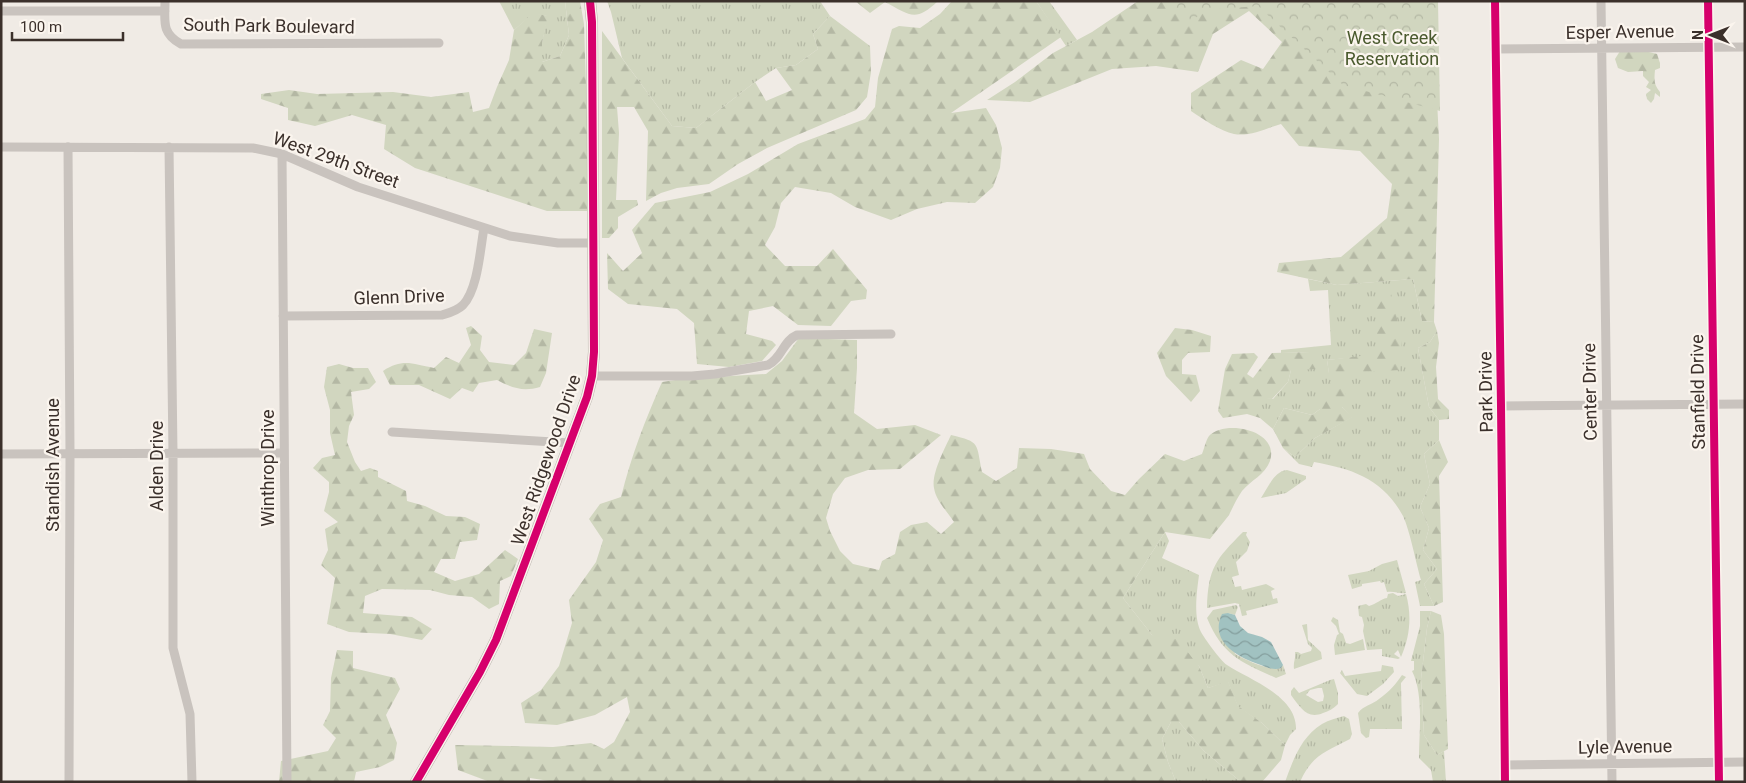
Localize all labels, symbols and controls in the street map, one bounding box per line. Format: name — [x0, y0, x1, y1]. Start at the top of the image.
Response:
scale bar — [12, 10, 124, 42]
north arrow — [1686, 10, 1736, 60]
street label: South Park Boulevard — [183, 14, 355, 37]
text: 100 m — [20, 18, 62, 36]
street label: Esper Avenue — [1566, 20, 1674, 43]
park label: West Creek Reservation — [1345, 27, 1439, 69]
text: N — [1690, 30, 1706, 40]
street label: West 29th Street — [270, 127, 402, 192]
street label: Glenn Drive — [353, 284, 445, 309]
street label: Stanfield Drive — [1686, 334, 1709, 450]
street label: Center Drive — [1578, 343, 1601, 441]
street label: Park Drive — [1474, 351, 1497, 433]
street label: West Ridgewood Drive — [506, 372, 585, 548]
street label: Standish Avenue — [42, 398, 63, 532]
street label: Winthrop Drive — [257, 409, 278, 527]
street label: Alden Drive — [146, 421, 167, 511]
street label: Lyle Avenue — [1578, 735, 1672, 758]

